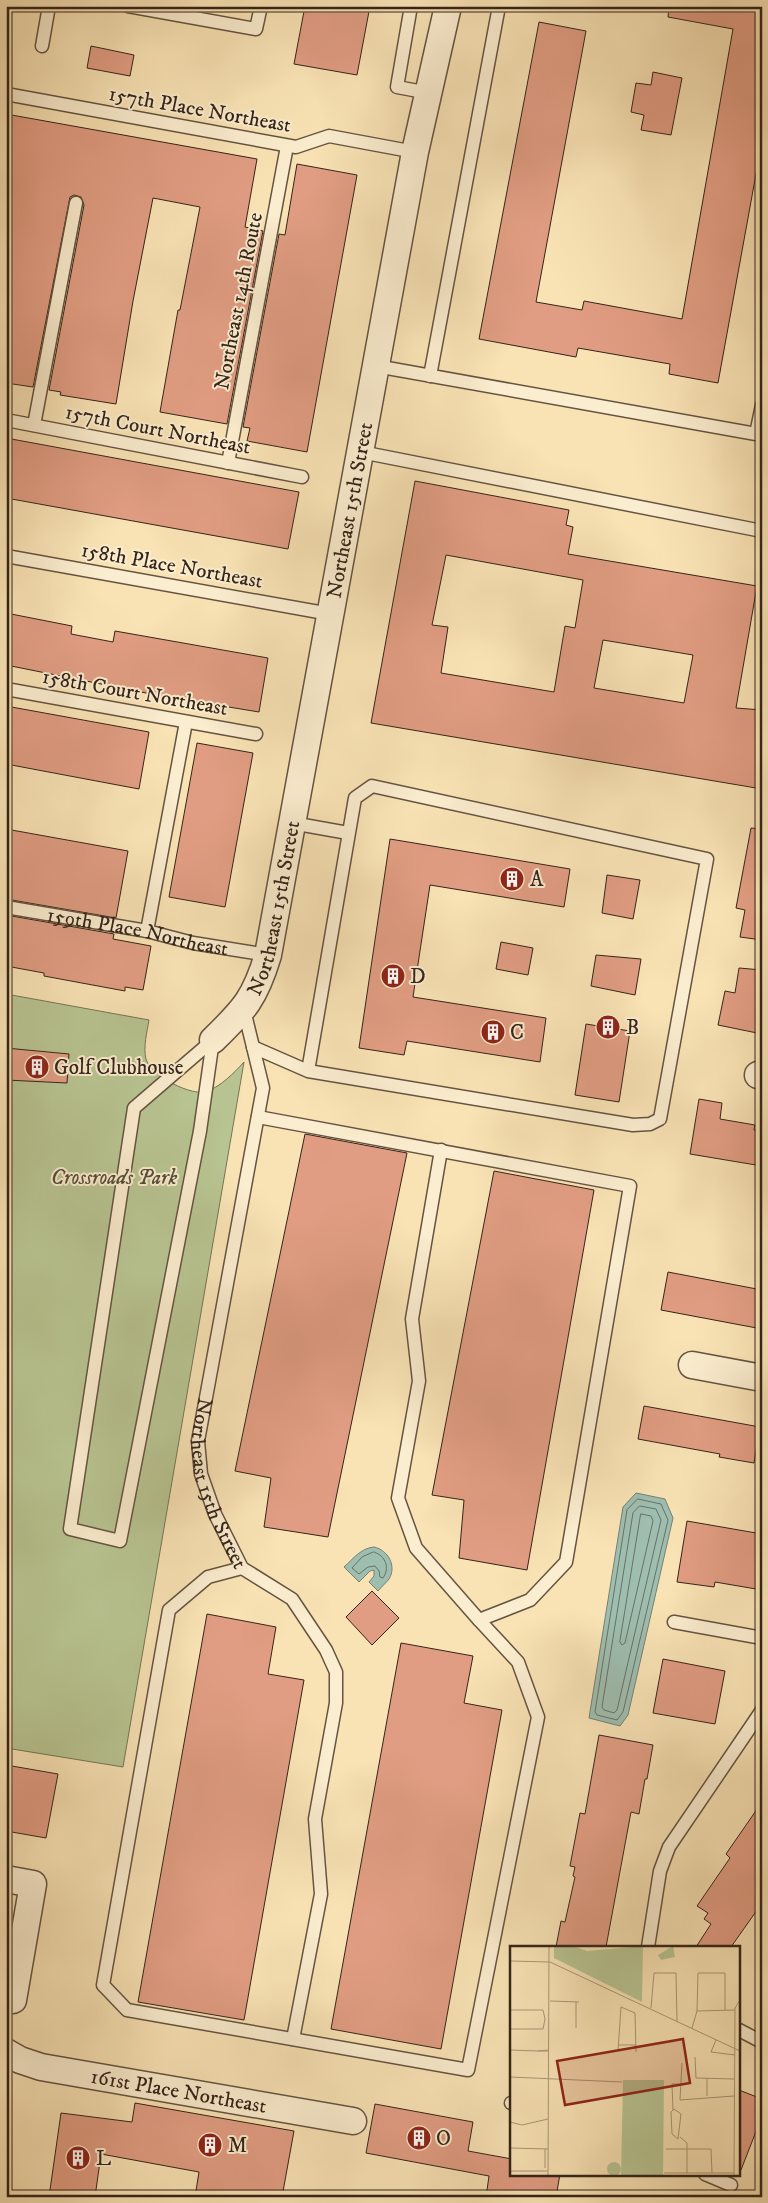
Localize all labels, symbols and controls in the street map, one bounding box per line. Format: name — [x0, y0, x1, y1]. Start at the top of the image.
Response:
street label: 157th Place Northeast — [107, 81, 293, 139]
street label: Northeast 14th Route — [209, 210, 269, 392]
street label: 157th Court Northeast — [63, 399, 253, 461]
street label: Northeast 15th Street — [322, 420, 379, 601]
street label: 158th Place Northeast — [79, 537, 265, 595]
street label: 158th Court Northeast — [40, 664, 230, 722]
street label: Northeast 15th Street — [242, 819, 306, 1000]
building icon: A — [499, 866, 525, 892]
place label: A — [530, 867, 544, 893]
street label: 159th Place Northeast — [45, 902, 230, 962]
building icon: D — [380, 963, 406, 989]
place label: D — [410, 964, 426, 990]
building icon: B — [595, 1014, 621, 1040]
place label: B — [626, 1015, 639, 1041]
building icon: C — [480, 1019, 506, 1045]
place label: C — [510, 1020, 524, 1046]
building icon: Golf Clubhouse — [24, 1054, 50, 1080]
place label: Golf Clubhouse — [54, 1055, 184, 1081]
park label: Crossroads Park — [51, 1165, 178, 1191]
street label: Northeast 15th Street — [184, 1396, 252, 1574]
inset map — [510, 1946, 740, 2176]
street label: 161st Place Northeast — [89, 2064, 269, 2120]
building icon: O — [406, 2125, 432, 2151]
place label: O — [436, 2126, 451, 2152]
building icon: M — [197, 2132, 223, 2158]
place label: M — [228, 2133, 247, 2159]
building icon: L — [65, 2145, 91, 2171]
place label: L — [96, 2146, 111, 2172]

